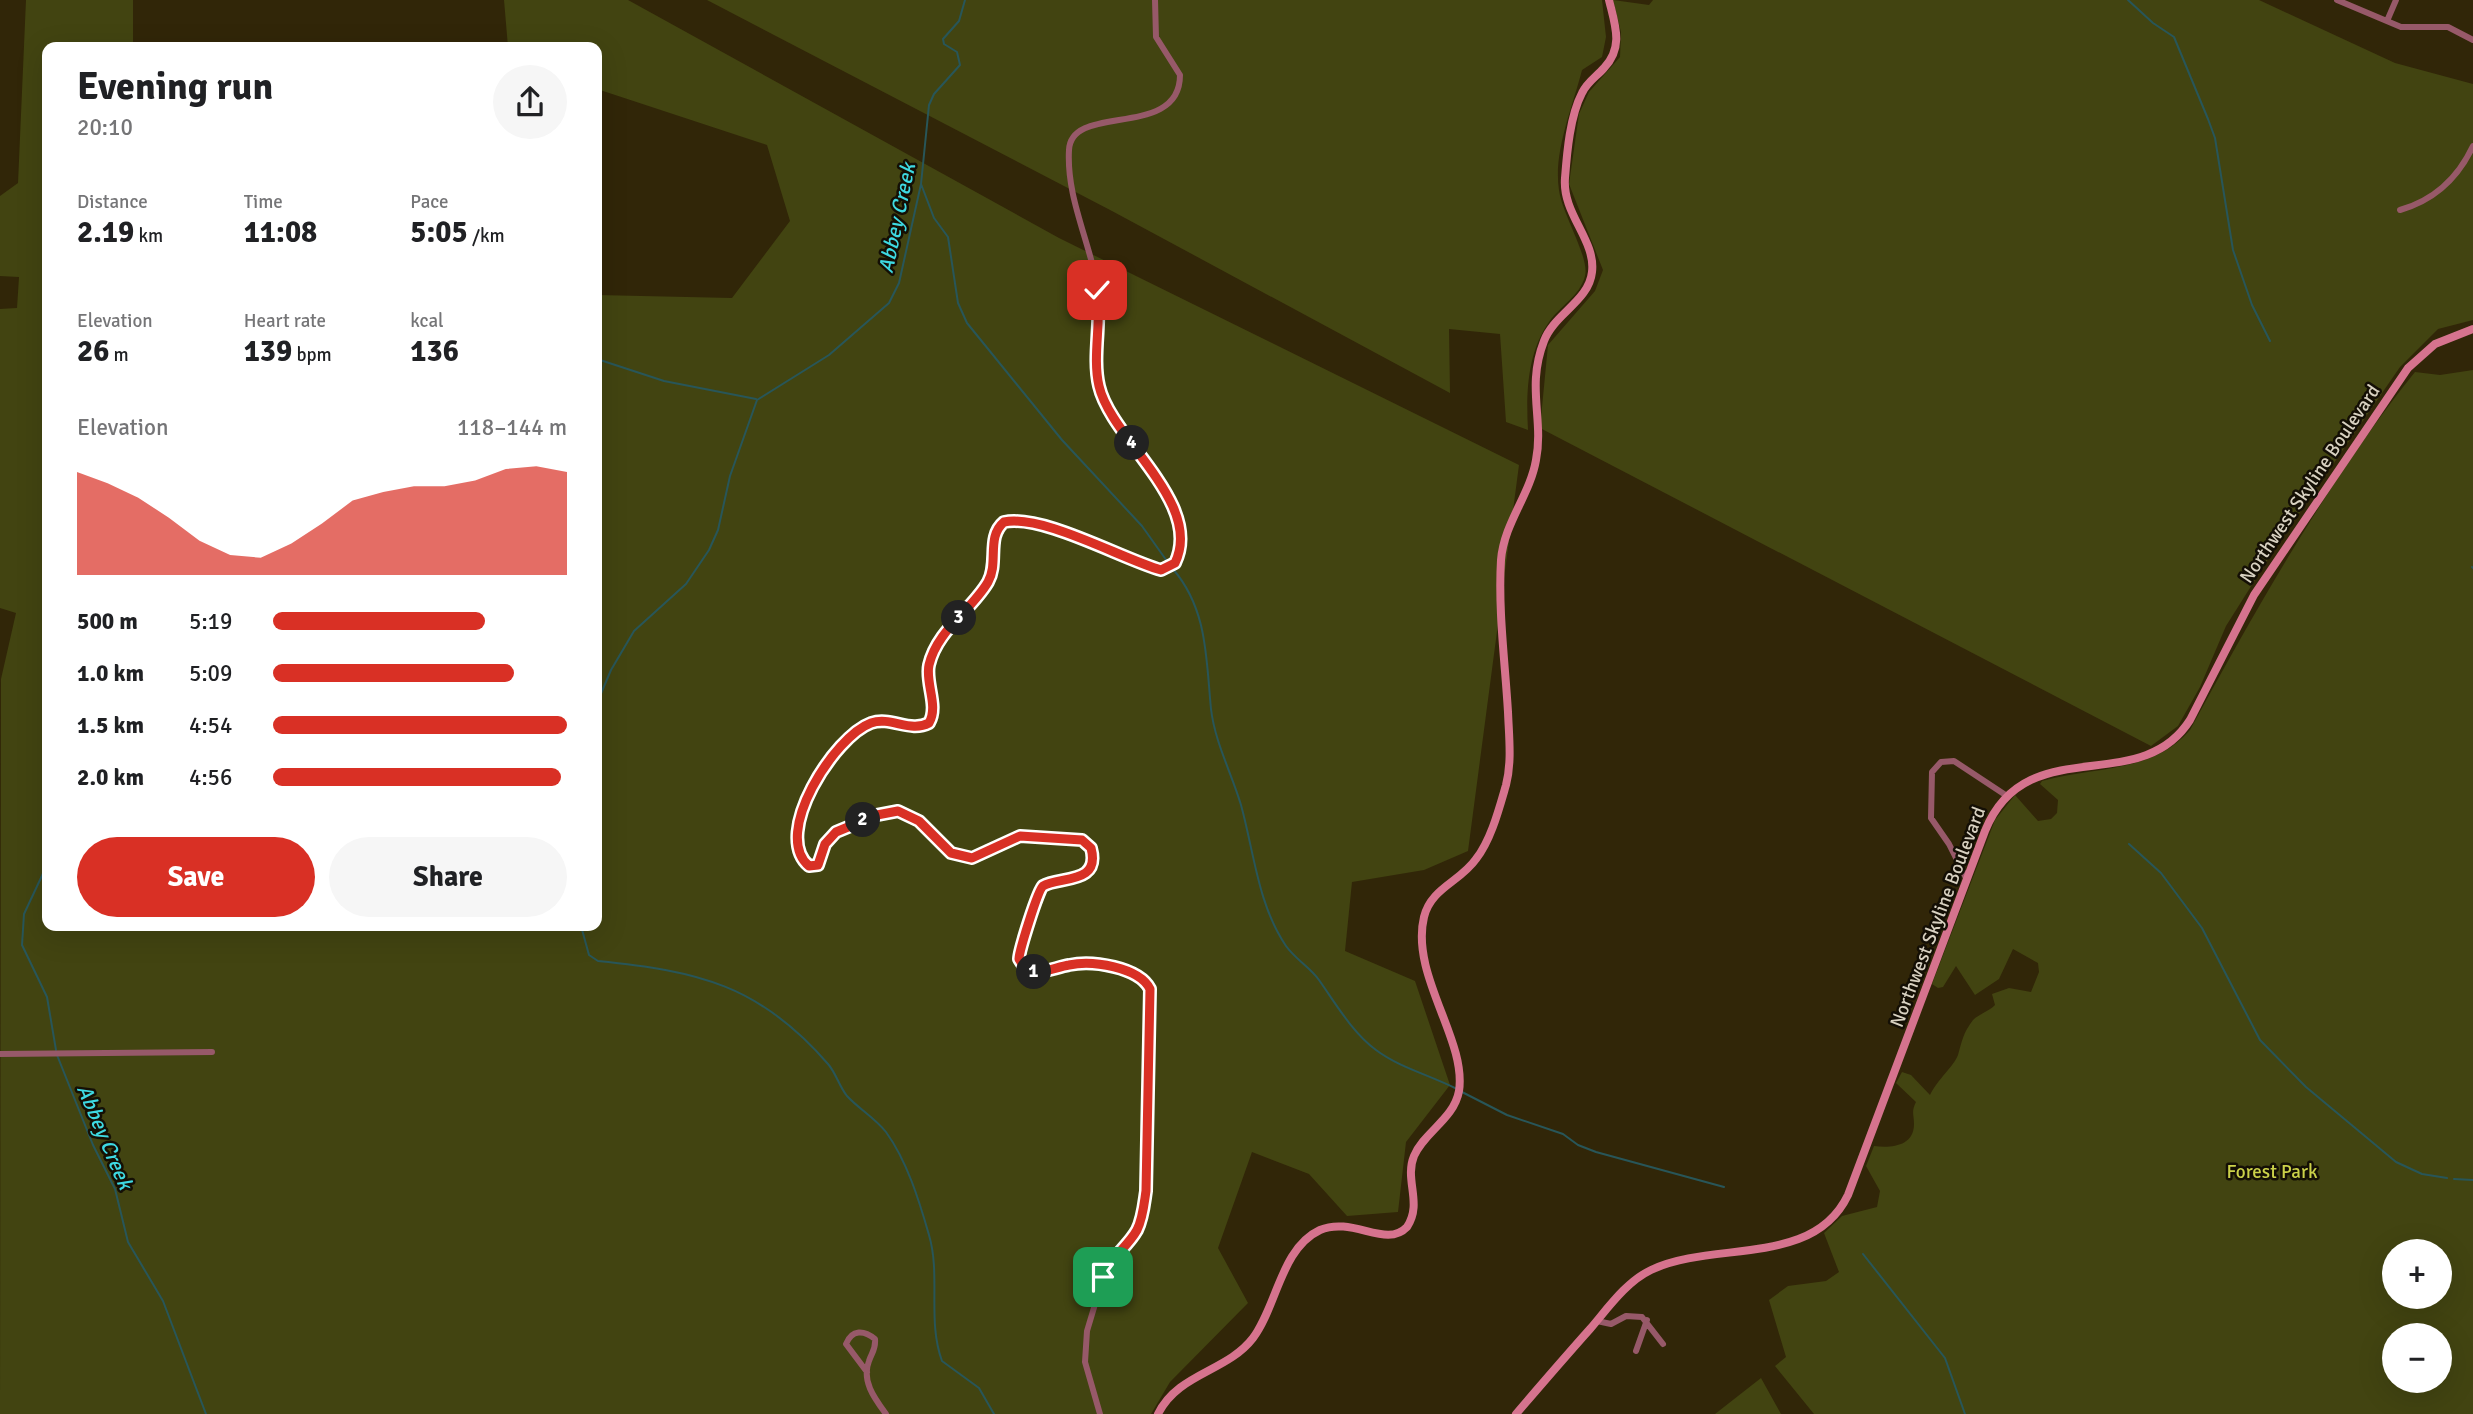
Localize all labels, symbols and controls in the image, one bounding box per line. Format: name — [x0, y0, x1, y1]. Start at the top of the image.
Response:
text: Evening run — [77, 63, 273, 110]
button: share — [493, 65, 567, 139]
text: 20:10 — [77, 113, 133, 142]
water label: Abbey Creek — [873, 158, 922, 275]
text: Distance — [77, 190, 148, 214]
text: Time — [244, 190, 283, 214]
text: Pace — [410, 190, 449, 214]
text: 2.19 — [77, 214, 134, 251]
text: 11:08 — [244, 214, 317, 251]
text: 5:05 — [410, 214, 468, 251]
text: km — [134, 224, 163, 248]
text: /km — [468, 224, 505, 248]
pin — [1067, 260, 1127, 320]
icon: check — [1078, 271, 1116, 309]
text: Elevation — [77, 309, 153, 333]
text: Heart rate — [244, 309, 326, 333]
text: kcal — [410, 309, 444, 333]
text: 26 — [77, 333, 109, 370]
text: 139 — [244, 333, 292, 370]
text: 136 — [410, 333, 459, 370]
text: m — [109, 343, 129, 367]
text: bpm — [292, 343, 332, 367]
street label: Northwest Skyline Boulevard — [2235, 380, 2385, 588]
text: Elevation — [77, 413, 169, 442]
text: 118–144 m — [457, 413, 567, 442]
pin: 4 — [1114, 426, 1150, 460]
text: 4 — [1126, 430, 1137, 454]
pin: 3 — [942, 600, 976, 636]
text: 3 — [953, 605, 964, 629]
text: 500 m — [77, 607, 138, 636]
text: 5:19 — [189, 607, 232, 636]
text: 1.0 km — [77, 659, 144, 688]
text: 5:09 — [189, 659, 232, 688]
text: 1.5 km — [77, 711, 144, 740]
text: 4:54 — [189, 711, 232, 740]
text: 2.0 km — [77, 763, 144, 792]
text: 4:56 — [189, 763, 232, 792]
pin: 2 — [846, 802, 880, 838]
street label: Northwest Skyline Boulevard — [1885, 803, 1991, 1031]
text: 2 — [857, 807, 868, 831]
button: Save — [77, 837, 315, 917]
button: Share — [329, 837, 567, 917]
pin: 1 — [1016, 954, 1052, 990]
text: 1 — [1028, 959, 1039, 983]
water label: Abbey Creek — [71, 1081, 140, 1196]
park label: Forest Park — [2226, 1160, 2318, 1184]
map controls — [2382, 1239, 2452, 1393]
button: + — [2382, 1239, 2452, 1309]
pin — [1073, 1247, 1133, 1307]
icon: arrive — [1084, 1258, 1122, 1296]
button: − — [2382, 1323, 2452, 1393]

